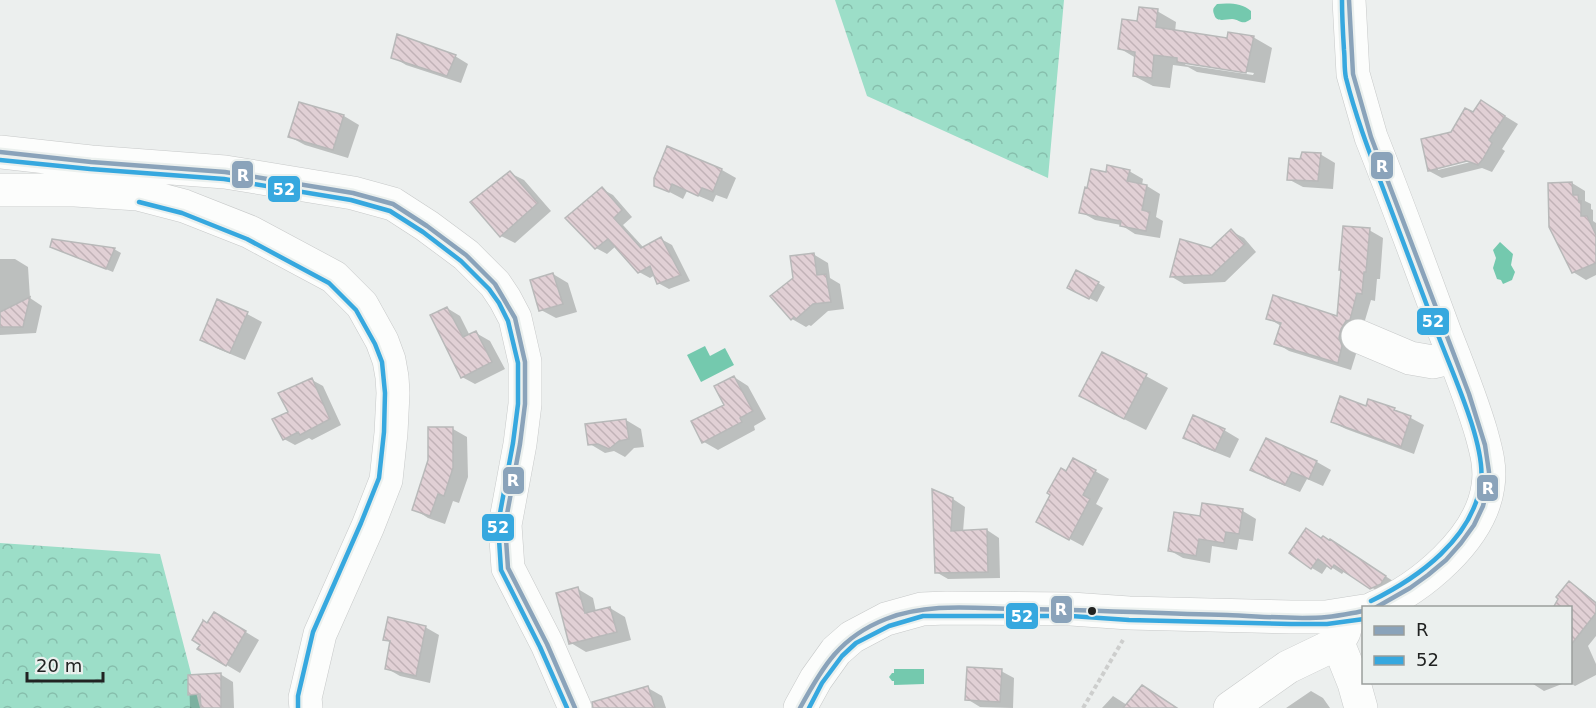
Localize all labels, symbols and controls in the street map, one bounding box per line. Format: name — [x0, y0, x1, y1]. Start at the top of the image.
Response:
line badge: R — [1370, 151, 1394, 180]
text: R — [1376, 157, 1388, 176]
line badge: R — [231, 160, 254, 189]
text: R — [237, 166, 249, 185]
line badge: 52 — [267, 175, 301, 203]
text: 52 — [273, 180, 295, 199]
line badge: 52 — [1416, 307, 1450, 336]
text: 52 — [1422, 312, 1444, 331]
line badge: R — [502, 466, 525, 495]
text: R — [507, 471, 519, 490]
line badge: R — [1476, 474, 1499, 502]
text: R — [1482, 479, 1494, 498]
line badge: 52 — [481, 513, 515, 542]
text: 52 — [487, 518, 509, 537]
line badge: R — [1050, 595, 1073, 624]
text: R — [1055, 600, 1067, 619]
line badge: 52 — [1005, 602, 1039, 630]
unlabelled marker — [1086, 605, 1098, 617]
legend — [1362, 606, 1572, 684]
text: 52 — [1011, 607, 1033, 626]
text: R — [1416, 619, 1429, 640]
scale bar — [27, 645, 104, 683]
text: 52 — [1416, 649, 1439, 670]
text: 20 m — [36, 655, 82, 676]

